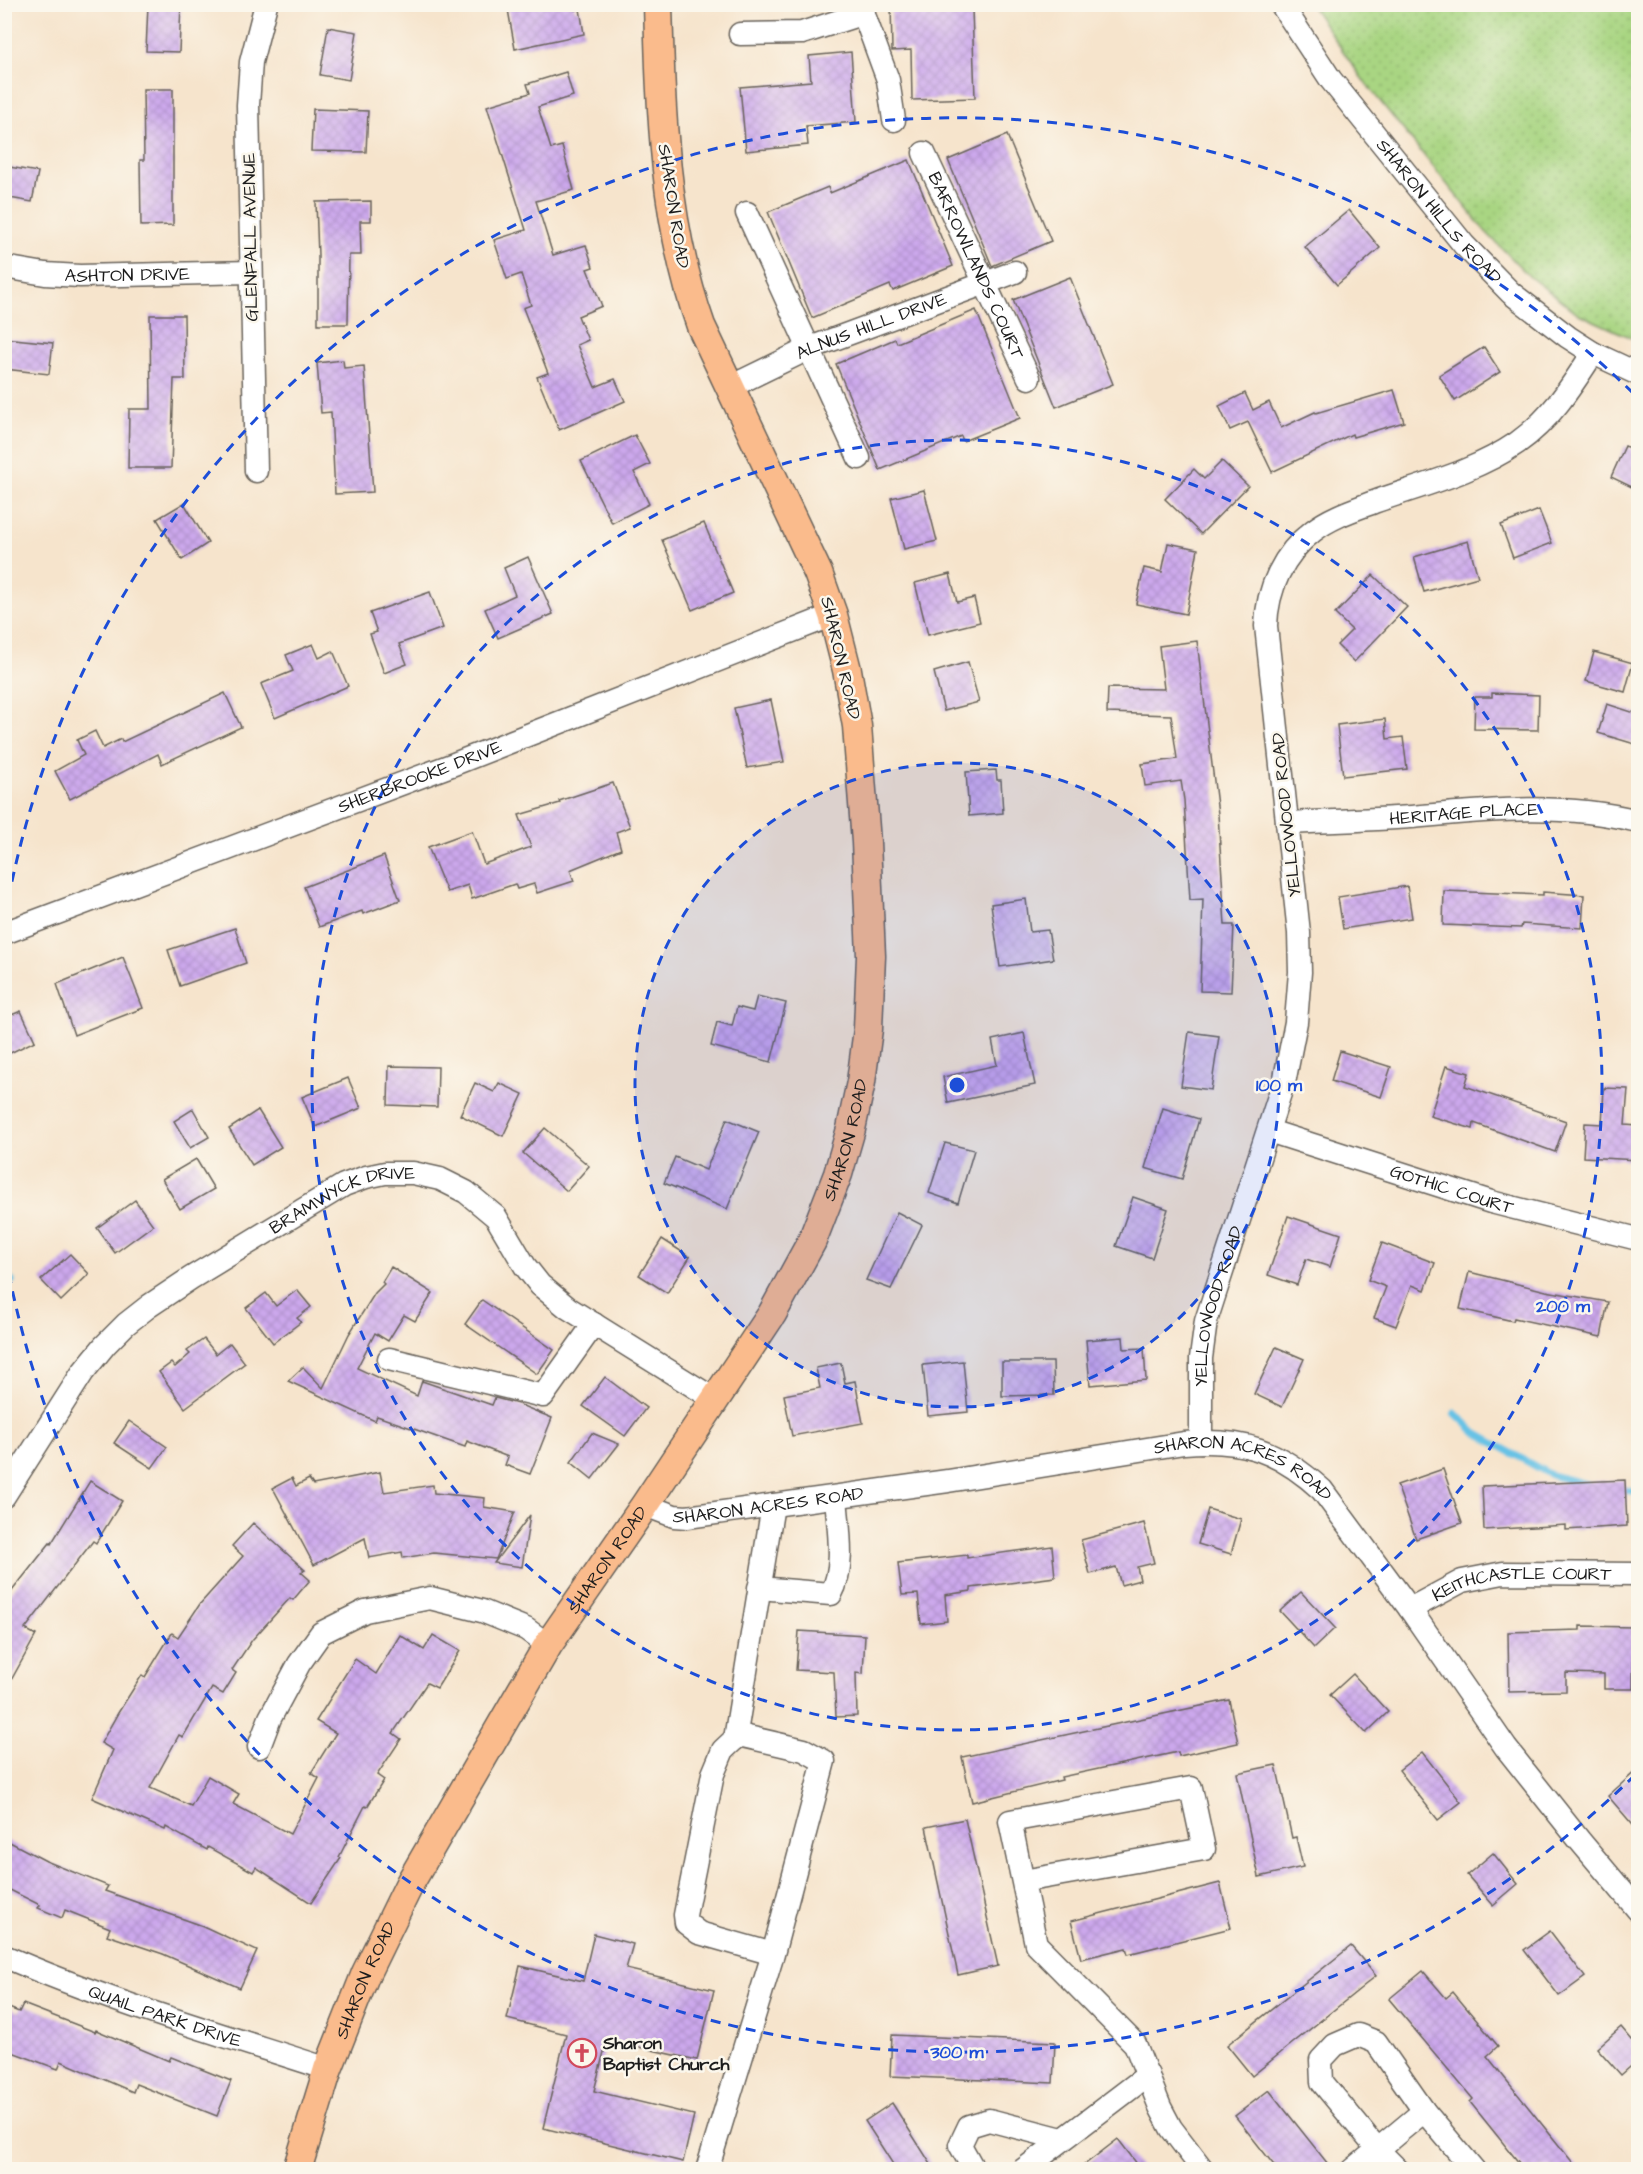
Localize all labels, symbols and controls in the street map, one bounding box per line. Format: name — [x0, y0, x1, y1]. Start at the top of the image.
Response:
street label: SHARON HILLS ROAD — [1370, 134, 1507, 290]
street label: SHARON ROAD — [651, 142, 696, 270]
street label: GLENFALL AVENUE — [237, 152, 264, 321]
street label: BARROWLANDS COURT — [922, 168, 1031, 364]
street label: ASHTON DRIVE — [64, 261, 190, 289]
street label: ALNUS HILL DRIVE — [792, 286, 950, 366]
street label: SHARON ROAD — [814, 594, 867, 722]
street label: YELLOWOOD ROAD — [1265, 731, 1308, 898]
street label: SHERBROOKE DRIVE — [334, 734, 506, 820]
street label: HERITAGE PLACE — [1389, 797, 1538, 831]
text: 100 m — [1256, 1073, 1303, 1098]
centre of rings — [947, 1075, 967, 1095]
street label: SHARON ROAD — [817, 1076, 874, 1205]
street label: GOTHIC COURT — [1387, 1159, 1517, 1220]
street label: BRAMWYCK DRIVE — [265, 1160, 416, 1241]
street label: YELLOWOOD ROAD — [1189, 1223, 1249, 1387]
text: 200 m — [1535, 1294, 1591, 1319]
street label: SHARON ACRES ROAD — [1152, 1430, 1338, 1506]
street label: SHARON ACRES ROAD — [672, 1481, 865, 1530]
street label: SHARON ROAD — [562, 1501, 654, 1619]
street label: KEITHCASTLE COURT — [1428, 1561, 1612, 1608]
street label: SHARON ROAD — [329, 1917, 402, 2043]
street label: QUAIL PARK DRIVE — [85, 1979, 245, 2054]
place label: Sharon Baptist Church — [602, 2031, 731, 2077]
church icon: Sharon Baptist Church — [566, 2037, 598, 2069]
text: 300 m — [929, 2040, 985, 2065]

